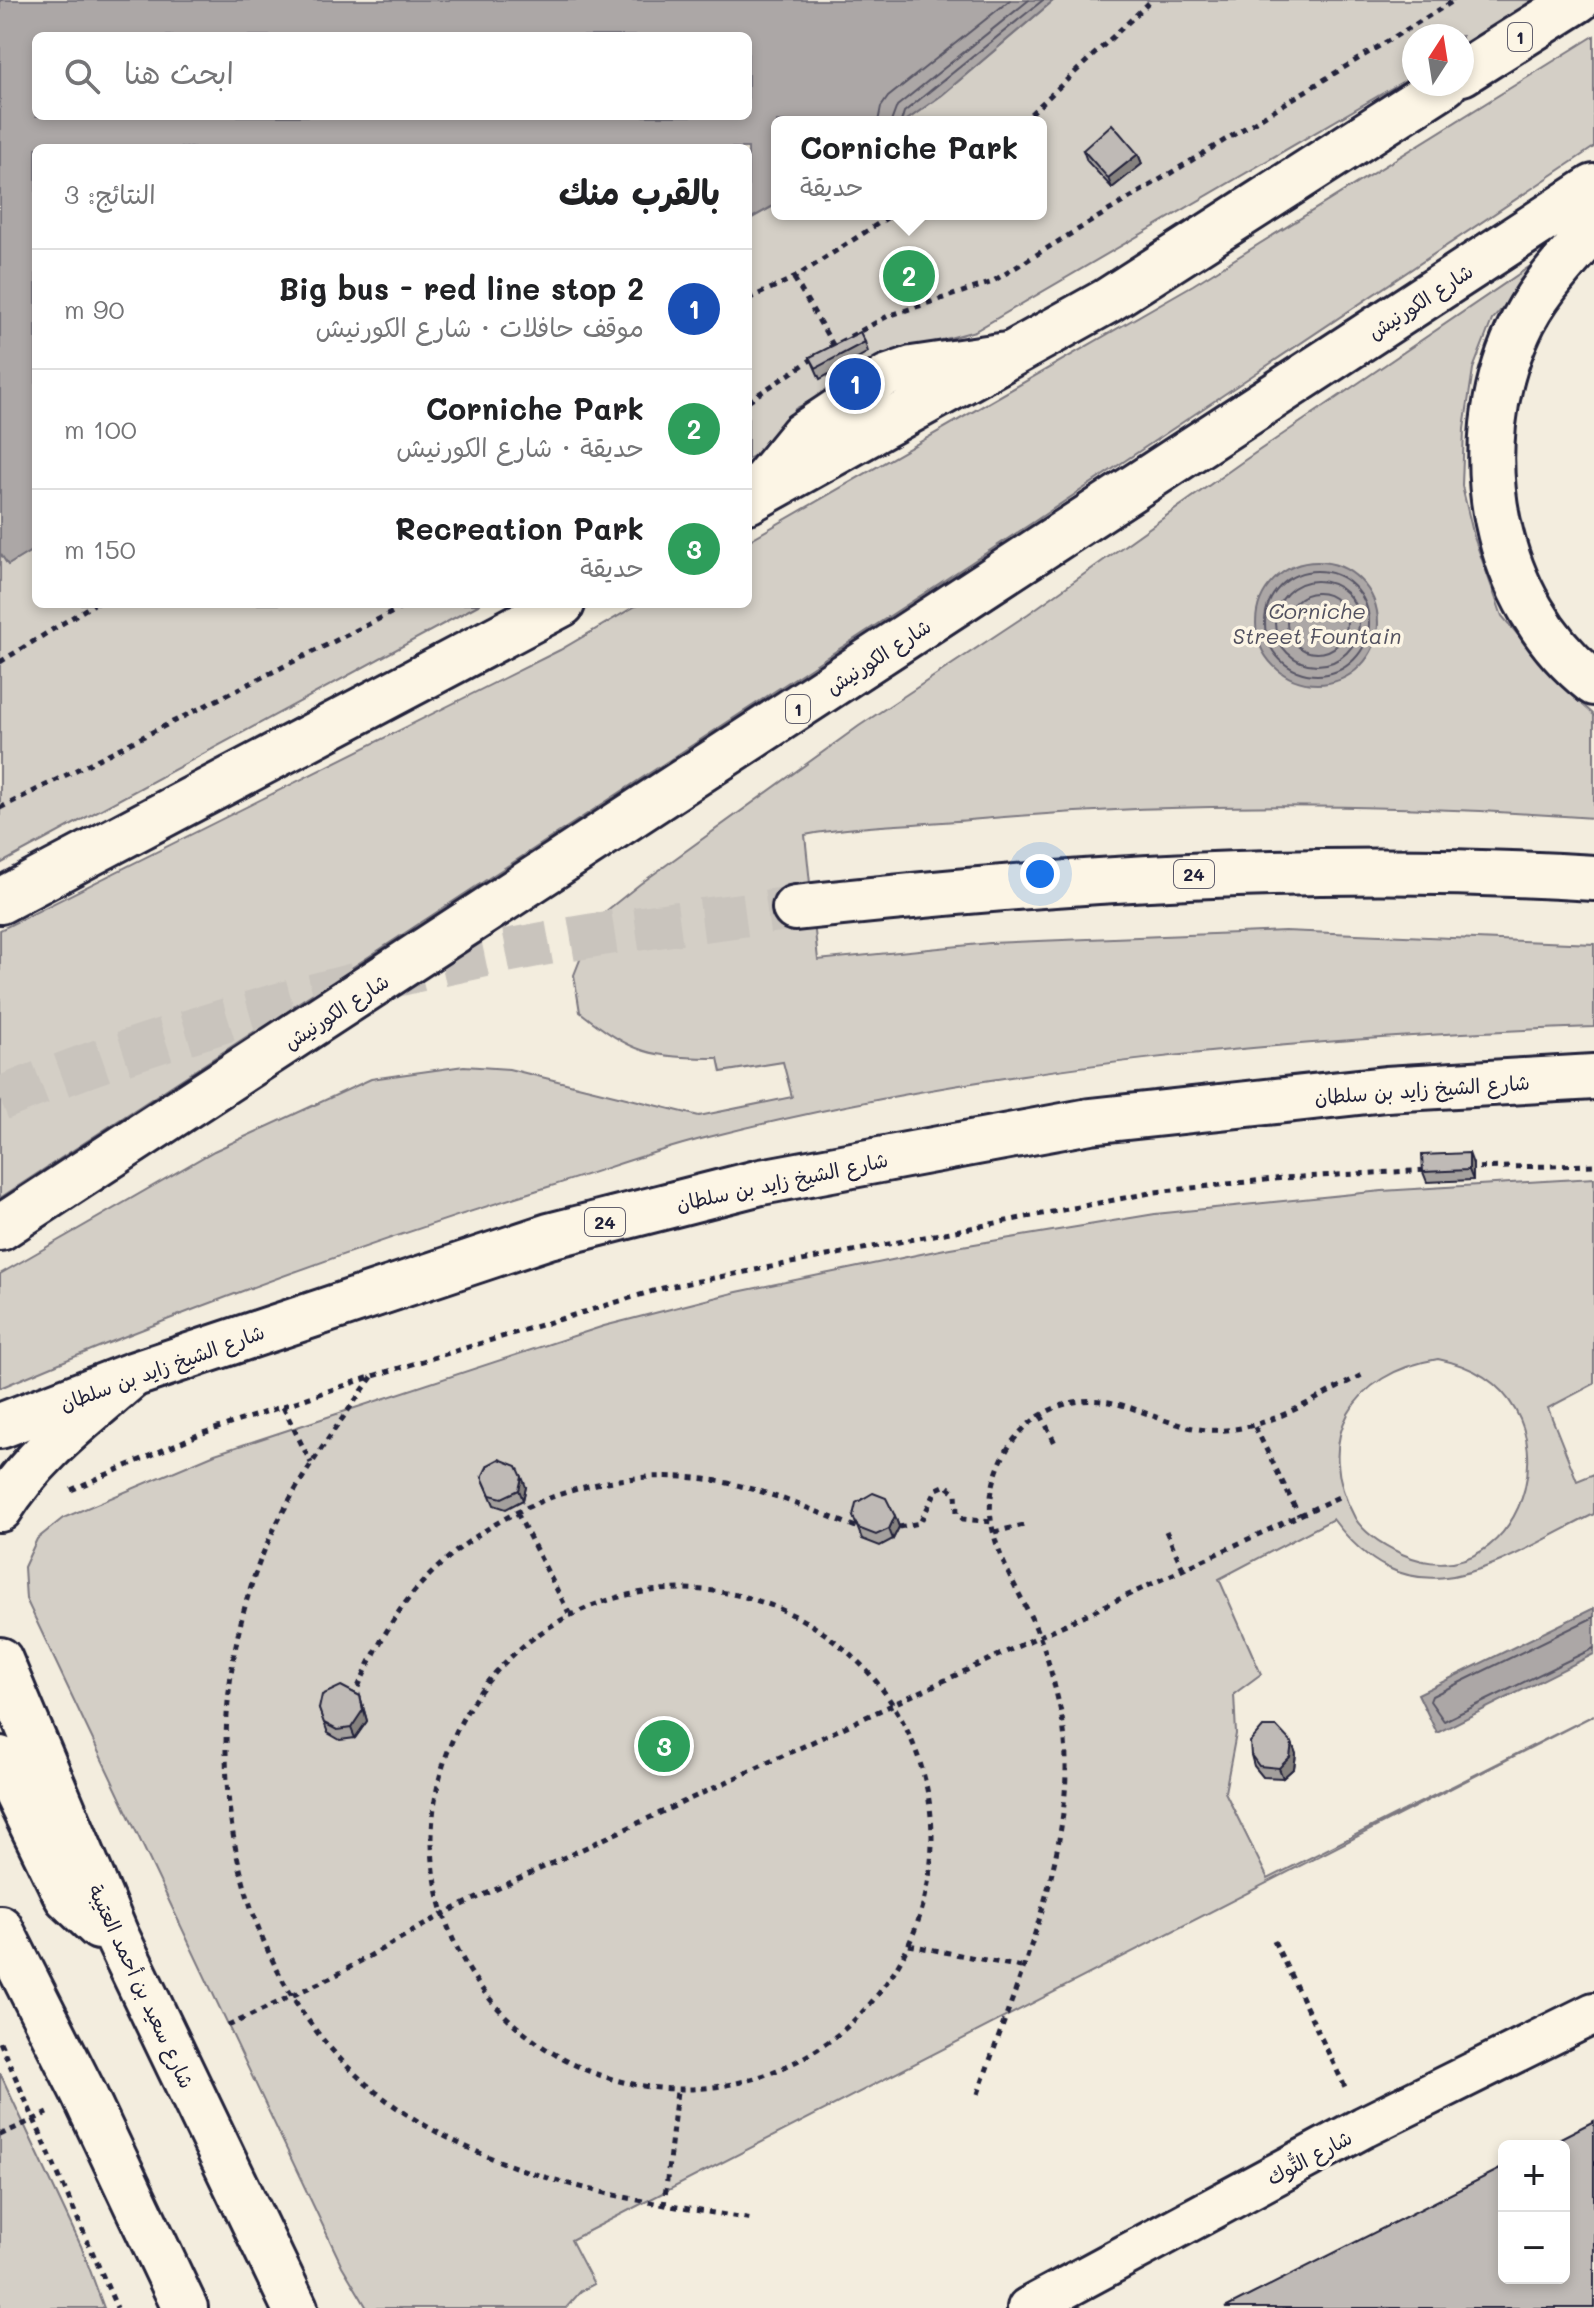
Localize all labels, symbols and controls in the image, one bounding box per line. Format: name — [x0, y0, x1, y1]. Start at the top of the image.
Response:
road number: 1 — [1508, 23, 1532, 51]
north arrow — [1402, 24, 1474, 96]
search box — [32, 32, 752, 120]
text: ابحث هنا — [124, 52, 234, 92]
icon: search — [60, 54, 104, 98]
popup — [771, 116, 1047, 220]
text: Corniche Park — [800, 127, 1018, 167]
text: بالقرب منك — [559, 169, 720, 214]
text: حديقة — [800, 169, 864, 203]
text: النتائج: 3 — [64, 177, 156, 211]
pin: 2 — [883, 246, 935, 306]
street label: شارع الكورنيش — [1363, 257, 1478, 346]
text: Big bus - red line stop 2 — [279, 268, 644, 308]
text: 90 m — [64, 292, 124, 326]
text: 1 — [688, 292, 700, 326]
text: موقف حافلات · شارع الكورنيش — [316, 310, 644, 344]
pin: 1 — [829, 354, 881, 414]
text: Corniche Park — [426, 388, 644, 428]
text: 100 m — [64, 412, 137, 446]
text: 2 — [687, 412, 701, 446]
text: حديقة · شارع الكورنيش — [396, 430, 644, 464]
text: Recreation Park — [395, 508, 644, 548]
text: 150 m — [64, 532, 136, 566]
text: 3 — [686, 532, 702, 566]
text: حديقة — [580, 550, 644, 584]
water label: Corniche Street Fountain — [1233, 596, 1401, 650]
street label: شارع الكورنيش — [821, 612, 936, 701]
road number: 1 — [786, 695, 810, 723]
your location — [1020, 854, 1060, 894]
road number: 24 — [1174, 860, 1214, 888]
street label: شارع الكورنيش — [279, 967, 394, 1056]
street label: شارع الشيخ زايد بن سلطان — [1313, 1069, 1531, 1111]
street label: شارع الشيخ زايد بن سلطان — [674, 1146, 891, 1218]
road number: 24 — [585, 1208, 625, 1236]
street label: شارع الشيخ زايد بن سلطان — [56, 1318, 269, 1418]
pin: 3 — [638, 1716, 690, 1776]
street label: شارع سعيد بن أحمد العتيبة — [81, 1880, 201, 2093]
street label: شارع التُّوك — [1261, 2123, 1357, 2192]
map controls — [1498, 2140, 1570, 2284]
button: + — [1498, 2140, 1570, 2212]
button: − — [1498, 2212, 1570, 2284]

